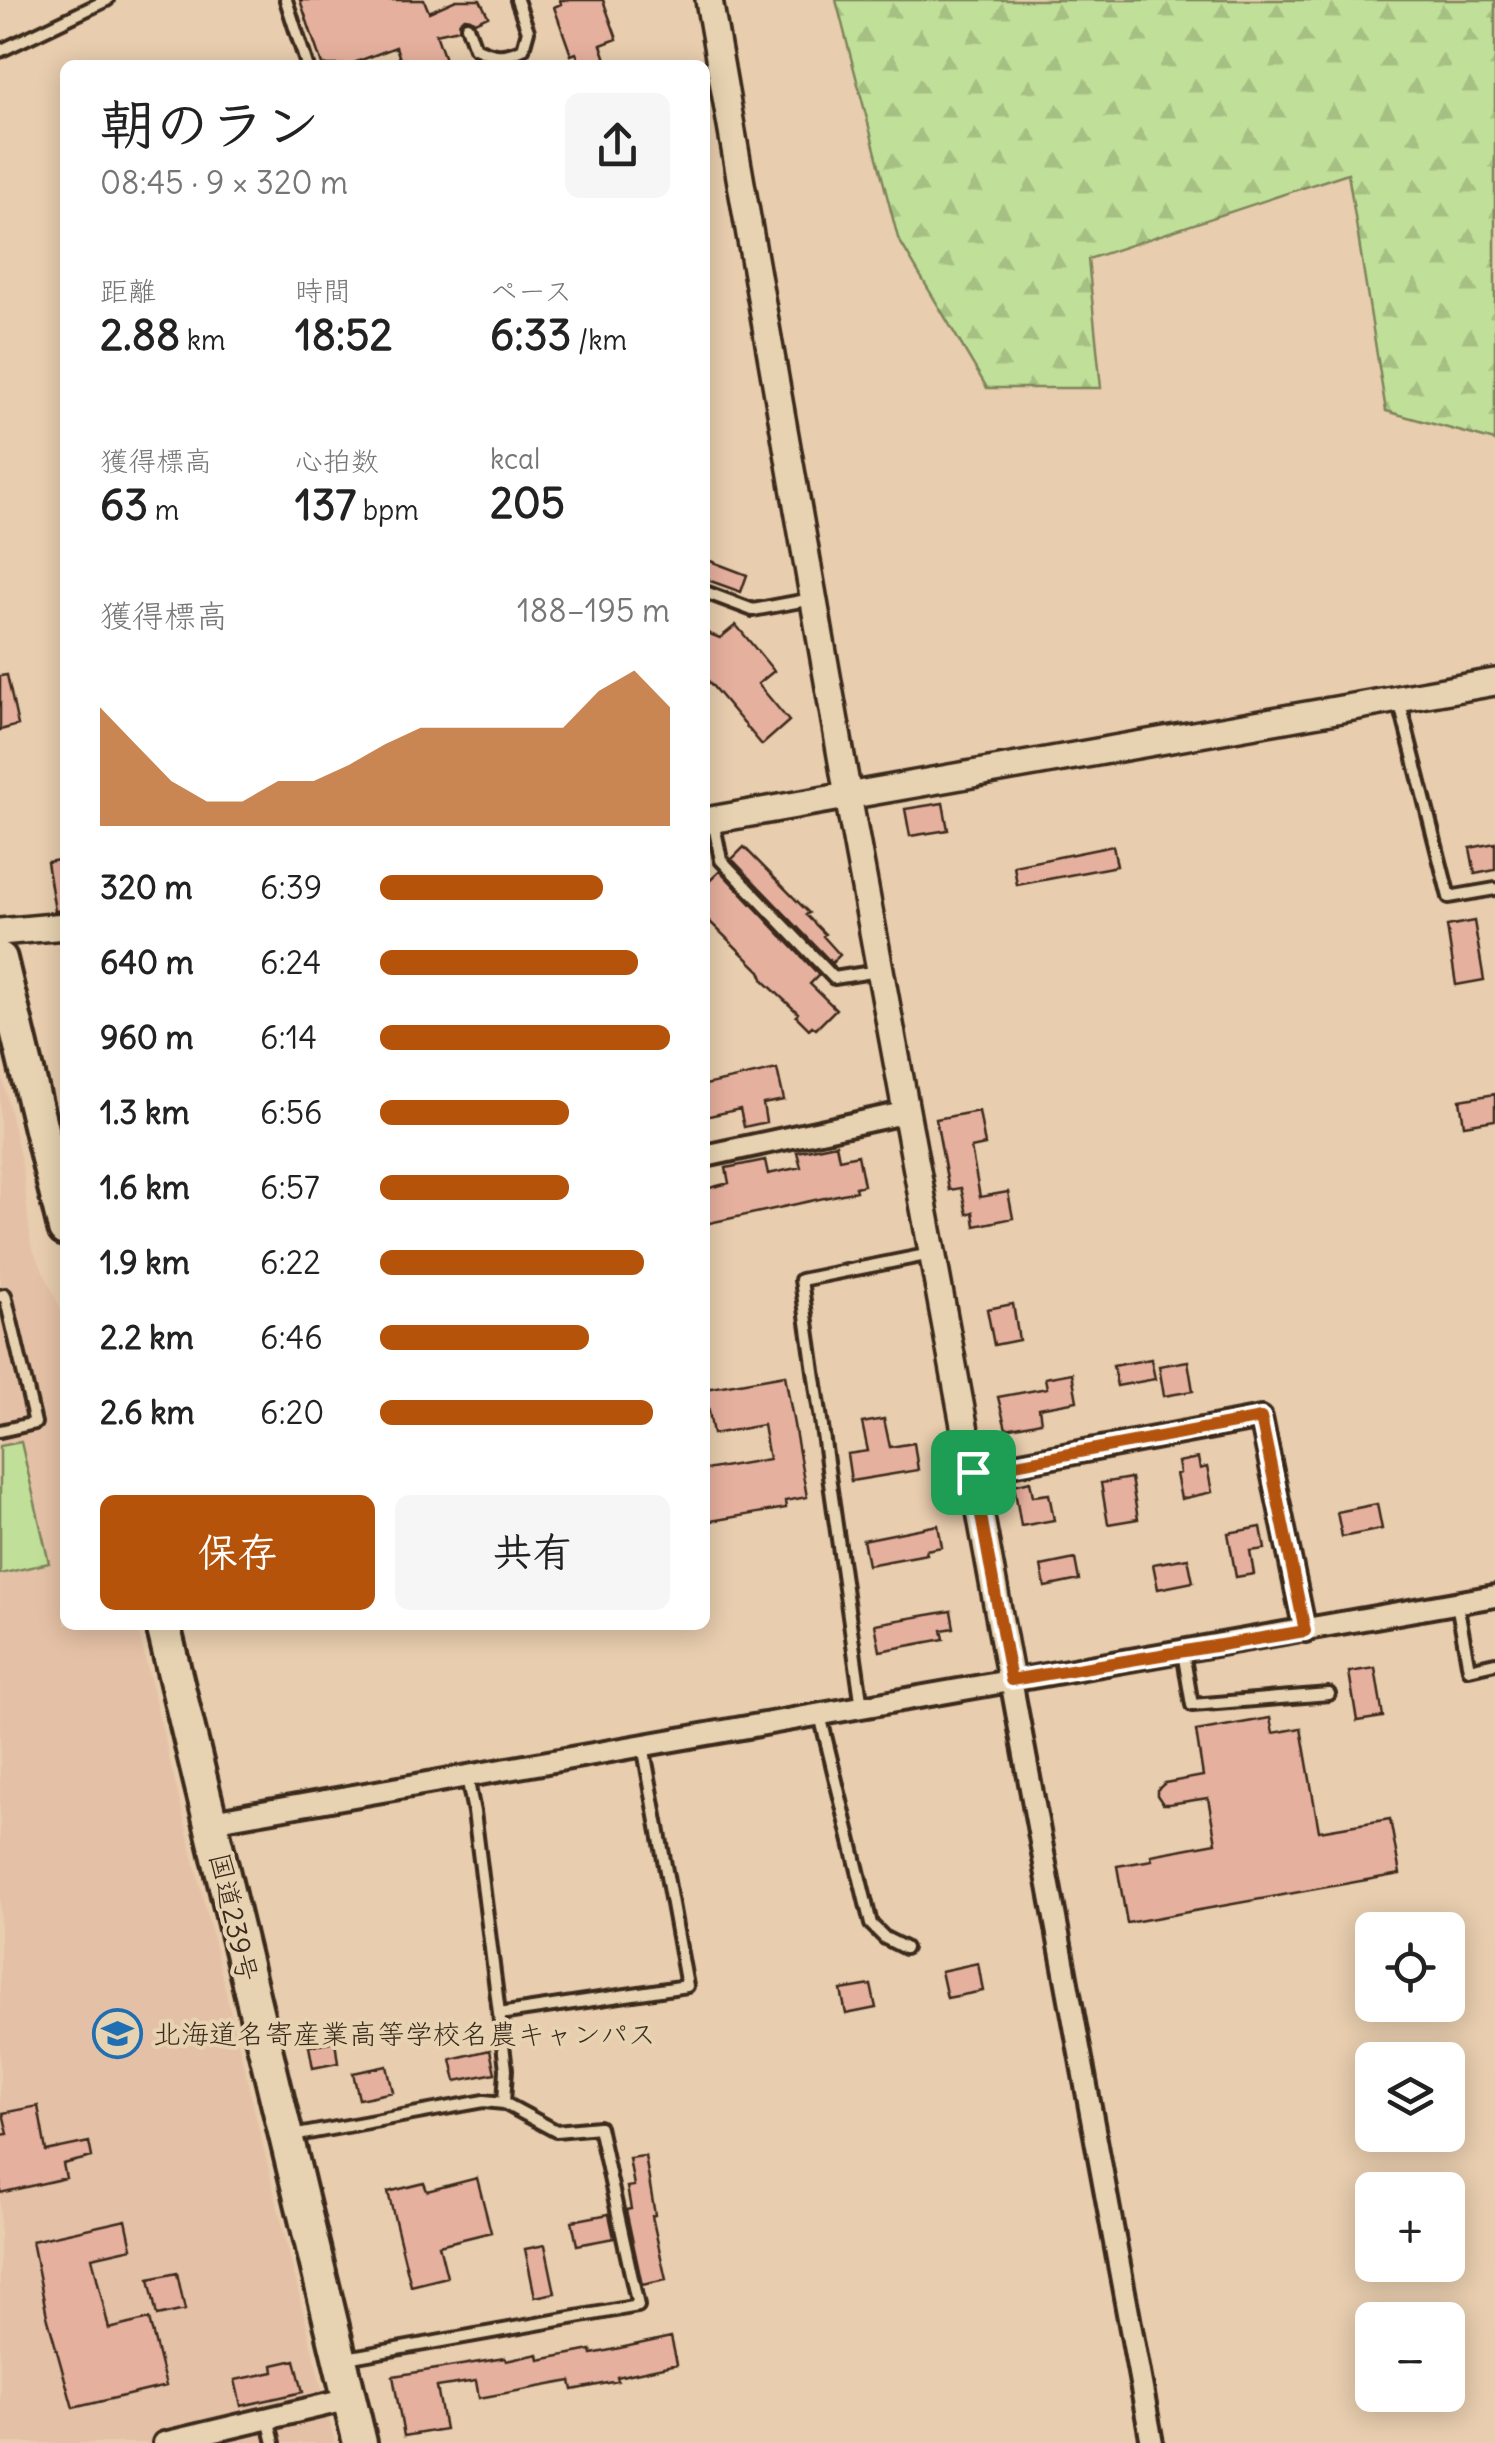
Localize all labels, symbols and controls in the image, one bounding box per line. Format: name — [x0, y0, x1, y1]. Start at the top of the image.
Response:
text: 朝のラン — [100, 90, 320, 159]
button: share — [565, 93, 670, 198]
text: 08:45 · 9 × 320 m — [100, 162, 348, 203]
text: 距離 — [100, 273, 156, 309]
text: 時間 — [295, 273, 351, 309]
text: ペース — [490, 273, 572, 309]
text: 2.88 — [100, 309, 180, 361]
text: 18:52 — [295, 309, 393, 361]
text: 6:33 — [490, 309, 571, 361]
text: km — [180, 322, 226, 358]
text: /km — [571, 322, 627, 358]
text: kcal — [490, 441, 540, 477]
text: 獲得標高 — [100, 443, 212, 479]
text: 心拍数 — [295, 443, 379, 479]
text: 205 — [490, 477, 565, 529]
text: 63 — [100, 479, 148, 531]
text: 137 — [295, 479, 356, 531]
text: m — [148, 492, 179, 528]
text: bpm — [356, 492, 419, 528]
text: 188–195 m — [517, 590, 670, 631]
text: 獲得標高 — [100, 595, 228, 636]
text: 320 m — [100, 867, 192, 908]
text: 6:39 — [260, 867, 322, 908]
text: 640 m — [100, 942, 194, 983]
text: 6:24 — [260, 942, 321, 983]
text: 960 m — [100, 1017, 194, 1058]
text: 6:14 — [260, 1017, 317, 1058]
text: 1.3 km — [100, 1092, 190, 1133]
text: 6:56 — [260, 1092, 323, 1133]
text: 1.6 km — [100, 1167, 190, 1208]
text: 6:57 — [260, 1167, 320, 1208]
text: 1.9 km — [100, 1242, 190, 1283]
text: 6:22 — [260, 1242, 321, 1283]
text: 2.2 km — [100, 1317, 194, 1358]
text: 6:46 — [260, 1317, 323, 1358]
text: 2.6 km — [100, 1392, 195, 1433]
text: 6:20 — [260, 1392, 324, 1433]
pin — [931, 1430, 1016, 1515]
icon: arrive — [946, 1445, 1001, 1500]
button: 保存 — [100, 1495, 375, 1610]
button: 共有 — [395, 1495, 670, 1610]
street label: 国道239号 — [202, 1849, 266, 1985]
map controls — [1355, 1912, 1465, 2412]
button: locate — [1355, 1912, 1465, 2022]
school or university icon: 北海道名寄産業高等学校名農キャンパス — [92, 2008, 144, 2060]
place label: 北海道名寄産業高等学校名農キャンパス — [153, 2016, 656, 2052]
button: layers — [1355, 2042, 1465, 2152]
button: + — [1355, 2172, 1465, 2282]
button: − — [1355, 2302, 1465, 2412]

